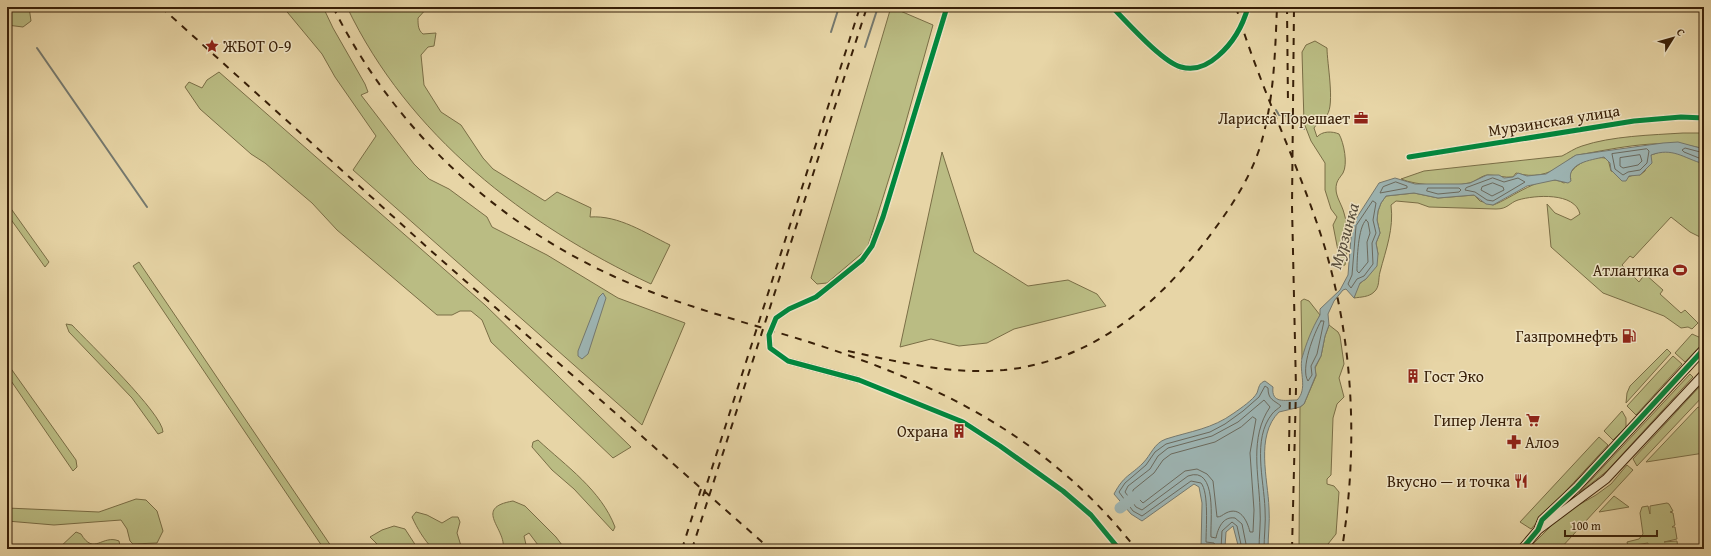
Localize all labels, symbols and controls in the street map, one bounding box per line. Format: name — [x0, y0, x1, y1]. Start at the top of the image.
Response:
north arrow — [1653, 18, 1693, 58]
text: С — [1673, 25, 1689, 39]
place label: ЖБОТ О-9 — [222, 34, 292, 58]
place icon: ЖБОТ О-9 — [204, 38, 220, 54]
street label: Мурзинская улица — [1486, 98, 1622, 142]
place label: Лариска Порешает — [1218, 106, 1350, 130]
office icon: Лариска Порешает — [1353, 110, 1369, 126]
water label: Мурзинка — [1322, 200, 1365, 272]
place label: Атлантика — [1593, 258, 1669, 282]
sports icon: Атлантика — [1672, 262, 1688, 278]
place label: Газпромнефть — [1516, 324, 1618, 348]
fuel station icon: Газпромнефть — [1621, 328, 1637, 344]
place label: Гост Эко — [1424, 364, 1484, 388]
building icon: Гост Эко — [1405, 368, 1421, 384]
place label: Гипер Лента — [1434, 408, 1522, 432]
supermarket icon: Гипер Лента — [1525, 412, 1541, 428]
place label: Охрана — [897, 419, 948, 443]
building icon: Охрана — [951, 423, 967, 439]
place label: Алоэ — [1525, 430, 1559, 454]
pharmacy icon: Алоэ — [1506, 434, 1522, 450]
place label: Вкусно — и точка — [1387, 469, 1510, 493]
restaurant icon: Вкусно — и точка — [1513, 473, 1529, 489]
scale bar — [1565, 512, 1657, 538]
text: 100 m — [1571, 517, 1601, 534]

